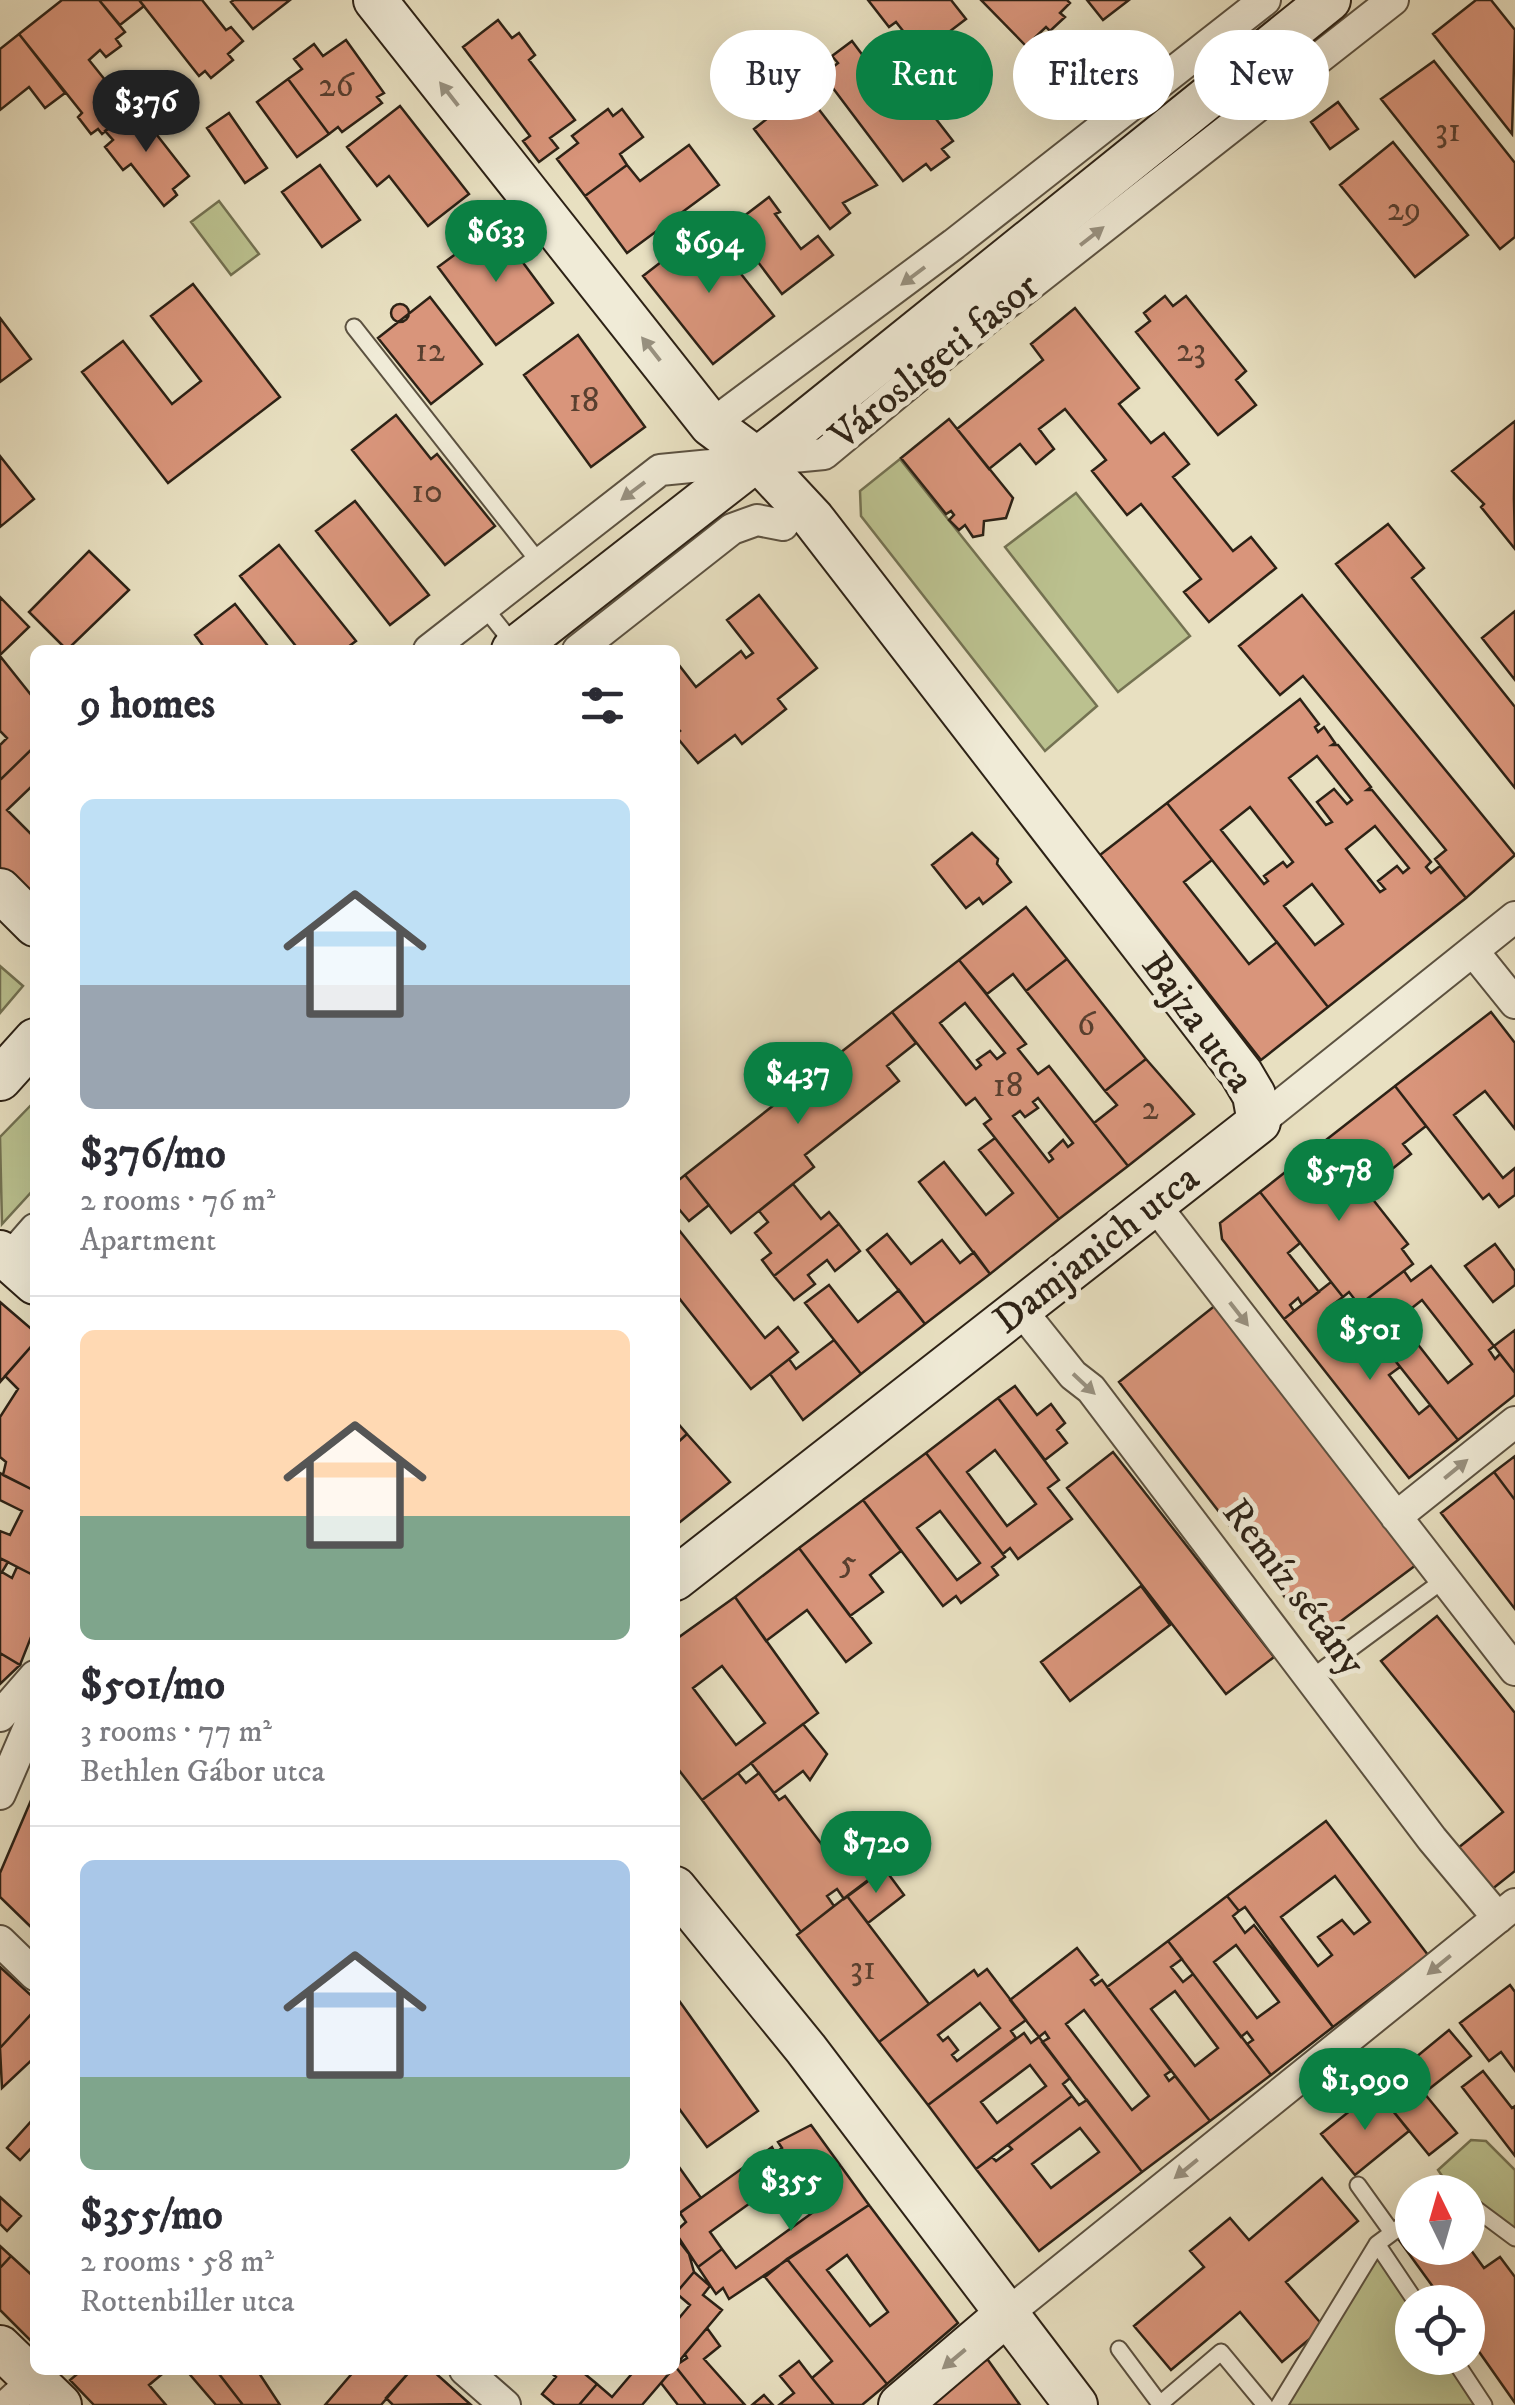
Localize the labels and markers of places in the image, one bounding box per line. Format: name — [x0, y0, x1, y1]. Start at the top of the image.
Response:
pin: $376 — [87, 70, 205, 155]
pin: $633 — [437, 200, 555, 285]
pin: $694 — [650, 211, 768, 296]
pin: $437 — [739, 1042, 857, 1127]
pin: $578 — [1280, 1139, 1398, 1224]
pin: $501 — [1311, 1298, 1429, 1383]
pin: $720 — [817, 1811, 935, 1896]
pin: $1,090 — [1284, 2048, 1446, 2133]
pin: $355 — [732, 2149, 850, 2234]

